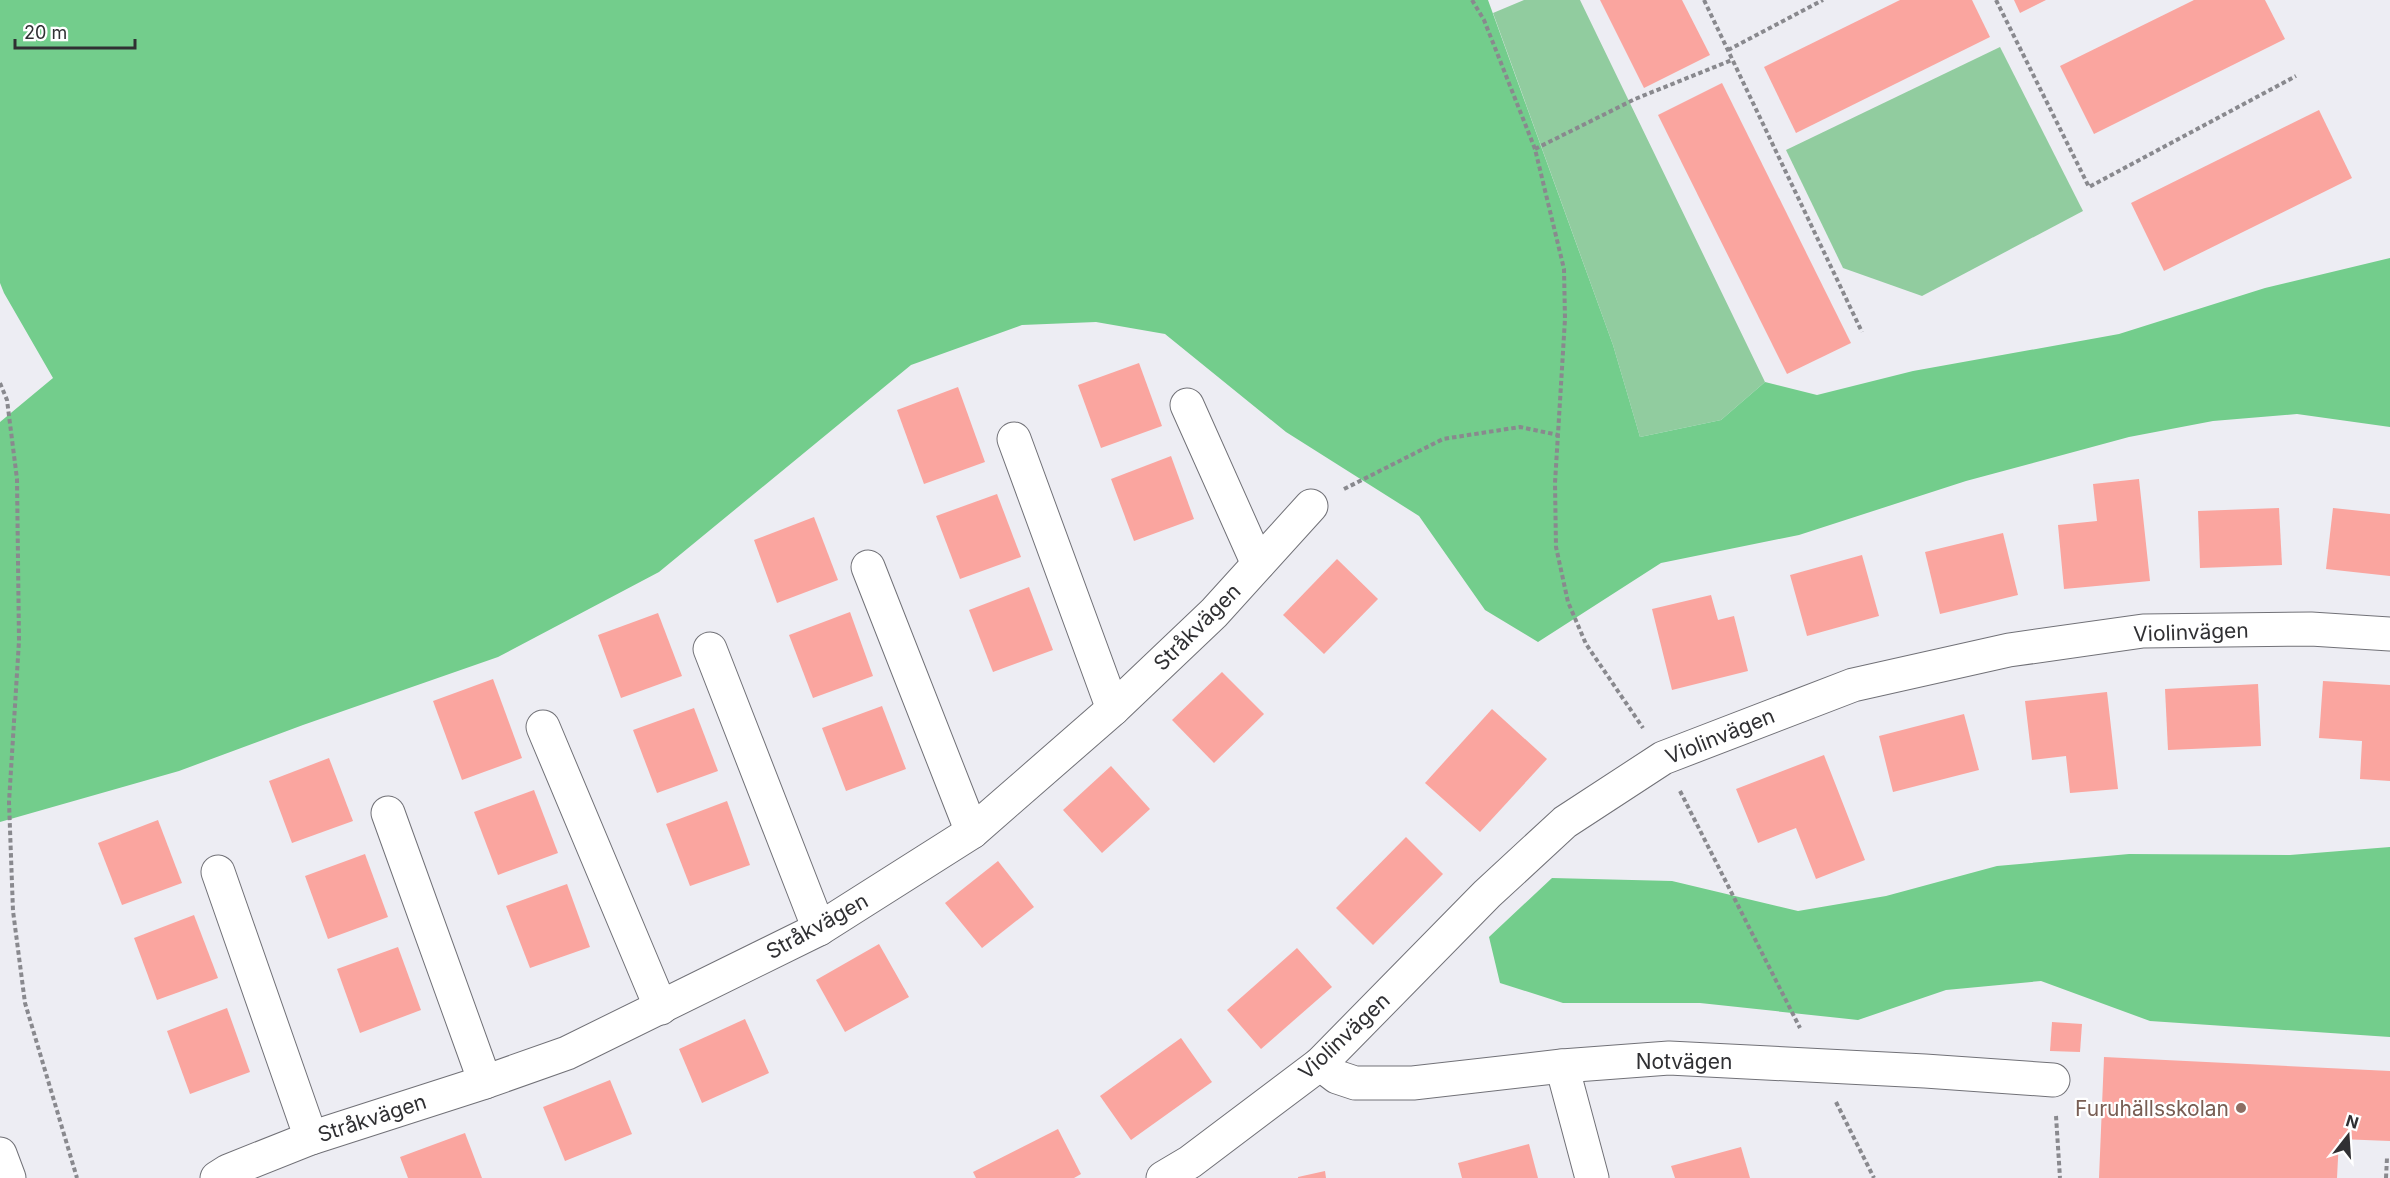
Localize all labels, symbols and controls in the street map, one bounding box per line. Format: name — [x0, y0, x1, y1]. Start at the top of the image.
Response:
scale bar — [15, 12, 135, 50]
text: 20 m — [24, 22, 67, 43]
street label: Stråkvägen — [1148, 578, 1246, 676]
street label: Violinvägen — [2133, 617, 2249, 647]
street label: Violinvägen — [1662, 703, 1778, 769]
street label: Stråkvägen — [762, 888, 872, 964]
street label: Violinvägen — [1293, 987, 1395, 1085]
street label: Notvägen — [1636, 1049, 1732, 1074]
street label: Stråkvägen — [315, 1089, 429, 1147]
place label: Furuhällsskolan — [2075, 1096, 2229, 1121]
marker: Furuhällsskolan — [2234, 1101, 2248, 1115]
north arrow — [2318, 1106, 2378, 1166]
text: N — [2344, 1110, 2361, 1133]

